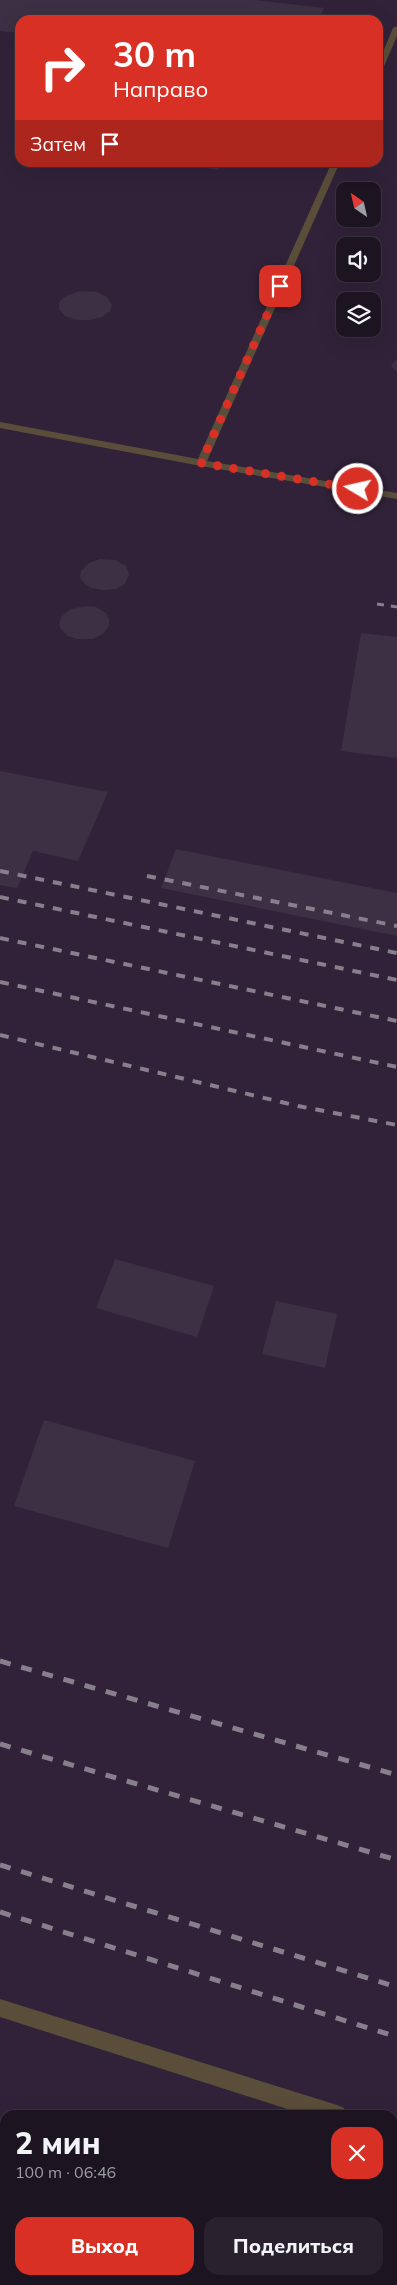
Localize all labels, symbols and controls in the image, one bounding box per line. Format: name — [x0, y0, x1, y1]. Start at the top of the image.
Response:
text: 30 m — [113, 32, 196, 76]
icon: right — [30, 35, 95, 100]
text: Направо — [113, 75, 208, 103]
icon: arrive — [96, 130, 124, 158]
text: Затем — [30, 132, 86, 156]
north arrow — [336, 182, 381, 228]
map controls — [336, 182, 381, 337]
button: sound — [336, 237, 381, 282]
pin — [259, 265, 301, 307]
icon: arrive — [266, 272, 294, 300]
button: layers — [336, 292, 381, 337]
position arrow — [331, 462, 383, 514]
text: 2 мин — [15, 2124, 101, 2162]
button: close — [331, 2127, 383, 2179]
text: 100 m · 06:46 — [15, 2162, 116, 2182]
button: Выход — [15, 2217, 194, 2275]
button: Поделиться — [204, 2217, 383, 2275]

